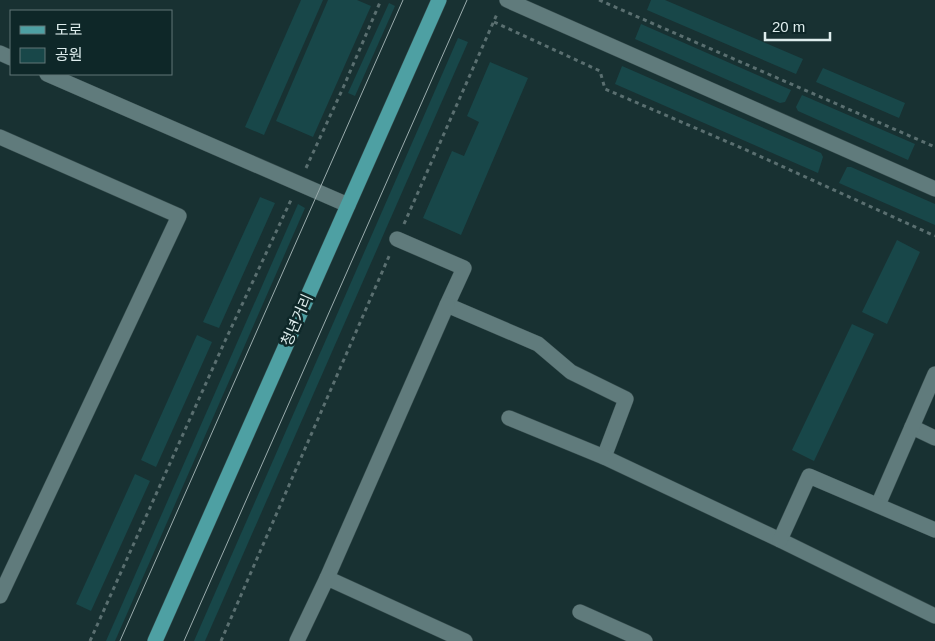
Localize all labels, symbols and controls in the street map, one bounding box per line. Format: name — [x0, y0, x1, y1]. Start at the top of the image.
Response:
legend — [10, 10, 172, 75]
scale bar — [765, 10, 830, 42]
text: 20 m — [772, 18, 805, 35]
text: 도로 — [55, 21, 83, 38]
text: 공원 — [55, 46, 83, 63]
street label: 청년거리 — [278, 291, 316, 348]

